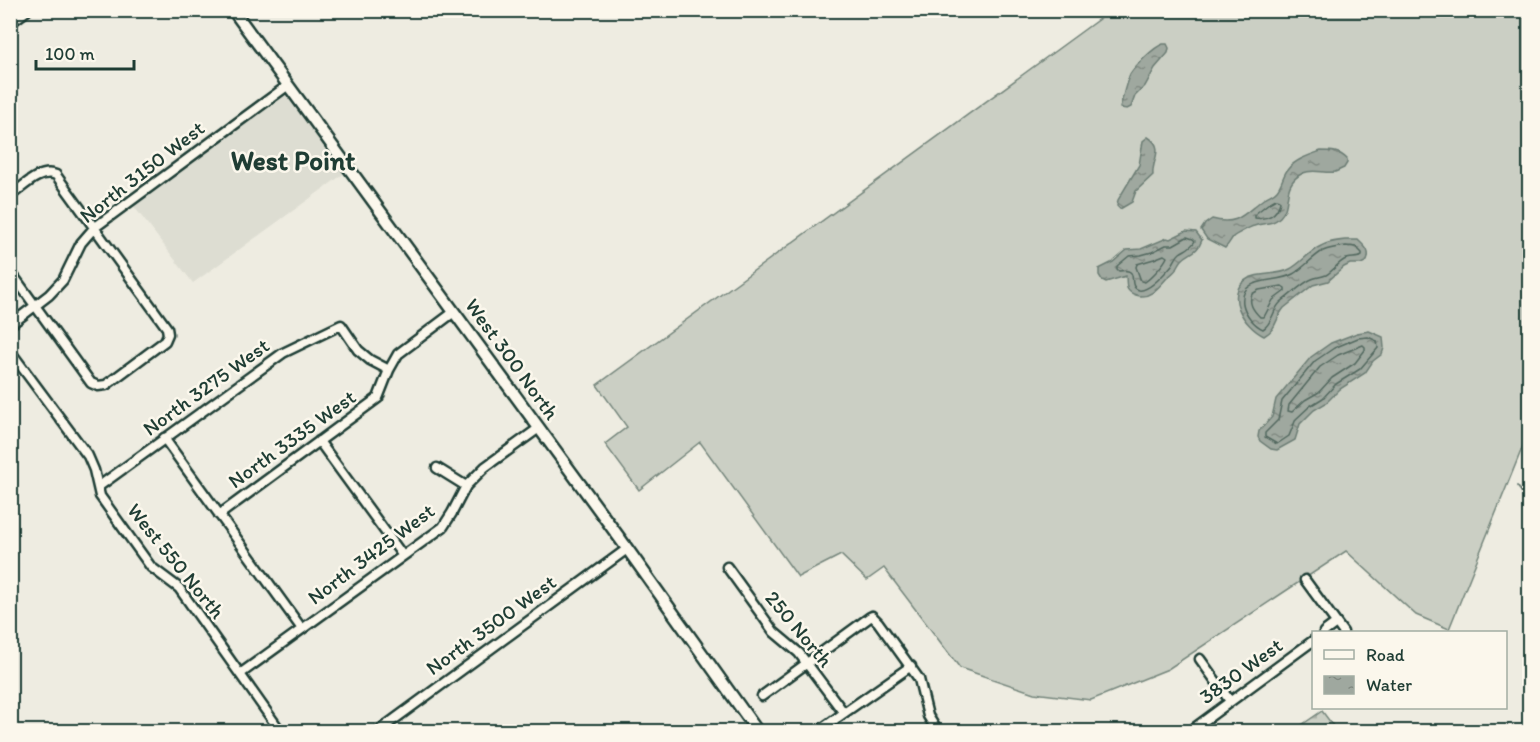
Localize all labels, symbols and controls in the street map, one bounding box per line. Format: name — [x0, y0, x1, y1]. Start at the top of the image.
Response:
scale bar — [36, 33, 134, 71]
text: 100 m — [45, 43, 95, 65]
street label: North 3150 West — [74, 115, 209, 228]
district label: West Point — [231, 144, 355, 177]
street label: West 300 North — [460, 293, 565, 424]
street label: North 3275 West — [138, 332, 274, 441]
street label: North 3335 West — [223, 384, 360, 493]
street label: West 550 North — [122, 498, 231, 623]
street label: North 3425 West — [302, 498, 439, 609]
street label: North 3500 West — [421, 569, 561, 680]
street label: 250 North — [760, 585, 839, 672]
legend — [1312, 631, 1507, 709]
street label: 3830 West — [1194, 632, 1287, 709]
text: Road — [1366, 644, 1405, 666]
text: Water — [1366, 674, 1412, 696]

